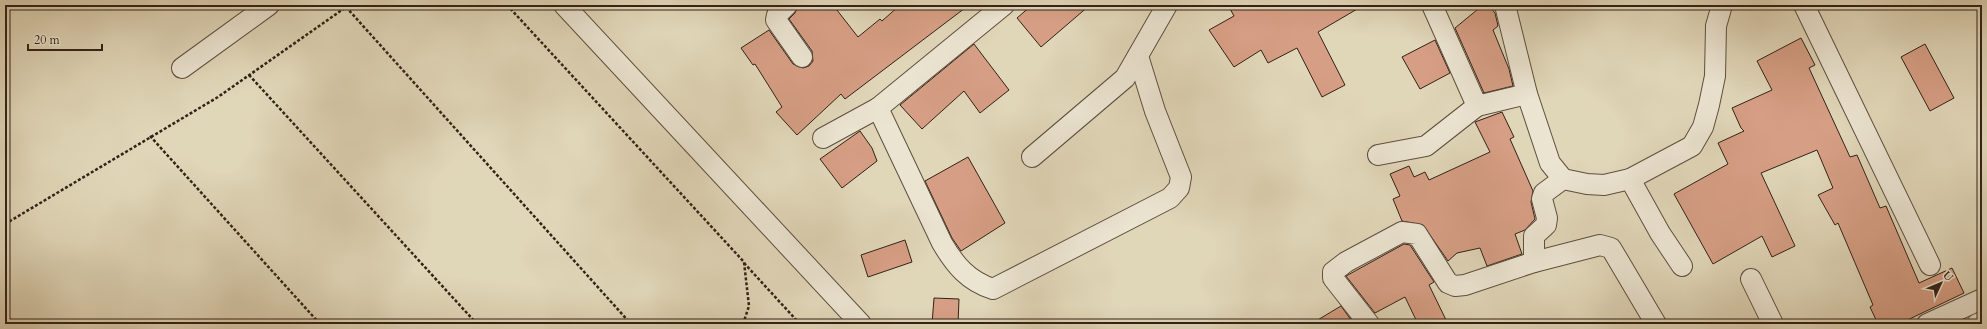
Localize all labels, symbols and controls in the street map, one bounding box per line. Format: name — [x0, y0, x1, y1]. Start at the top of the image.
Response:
scale bar — [28, 26, 102, 52]
text: 20 m — [34, 32, 61, 48]
north arrow — [1921, 263, 1961, 303]
text: U — [1939, 268, 1956, 285]

